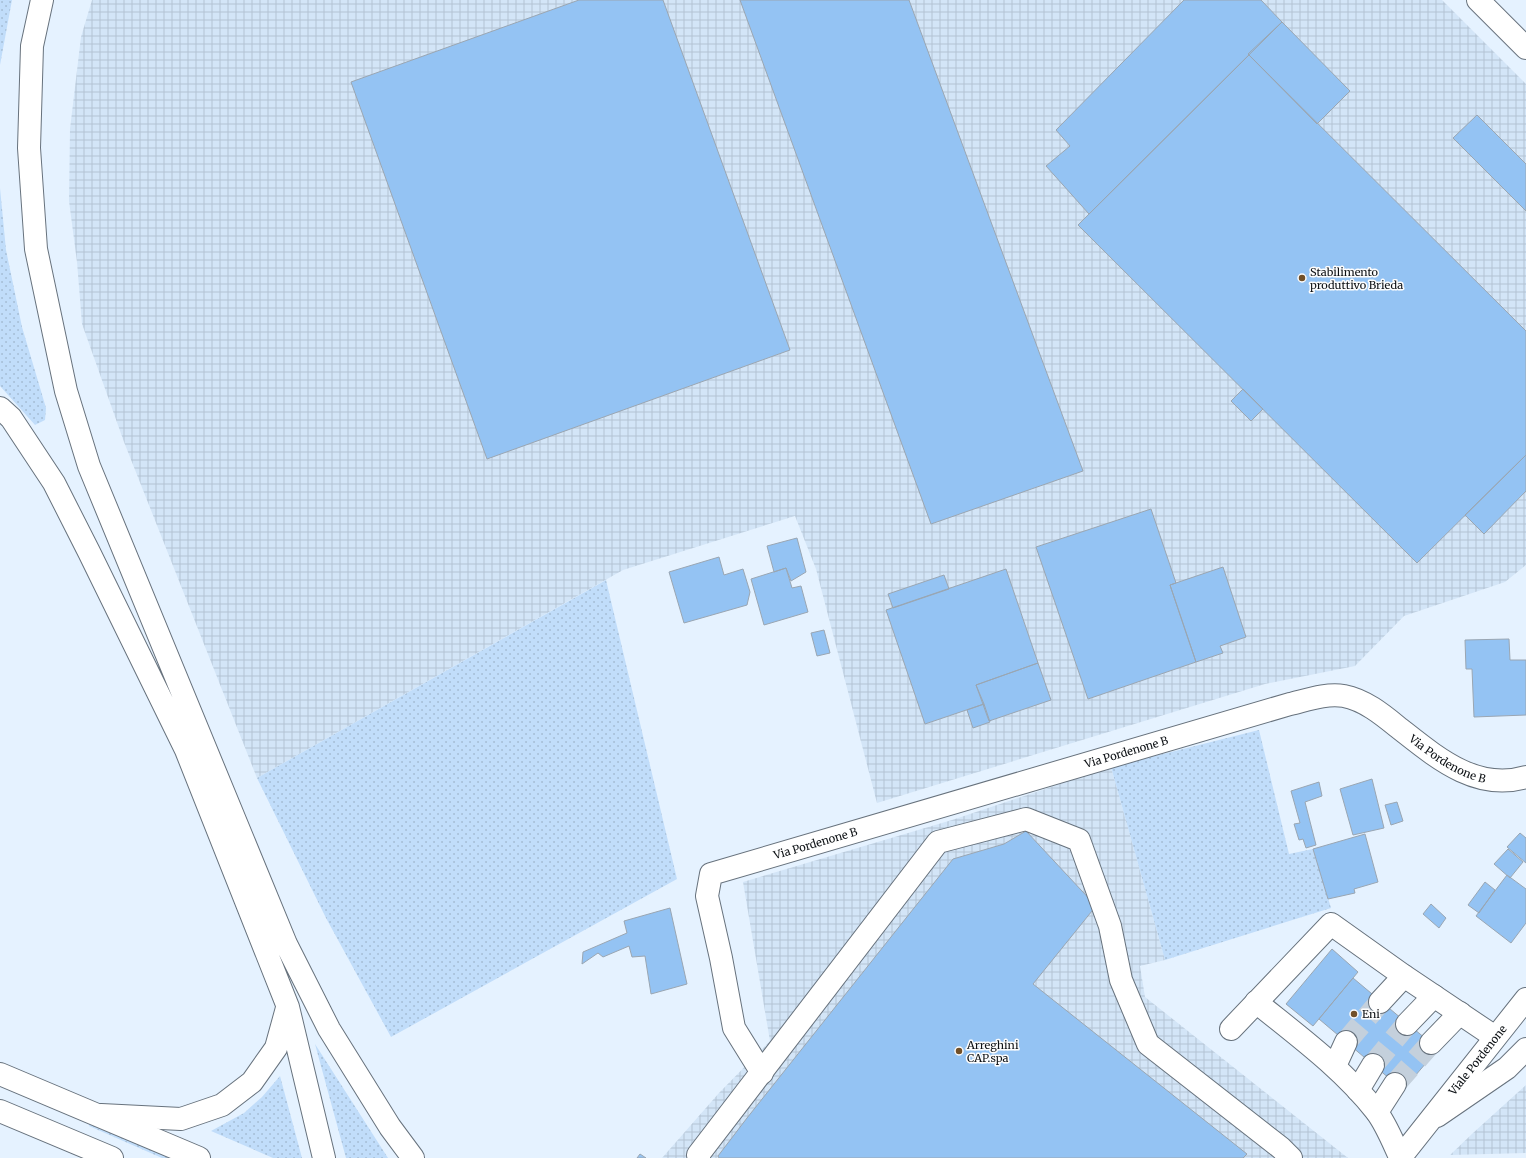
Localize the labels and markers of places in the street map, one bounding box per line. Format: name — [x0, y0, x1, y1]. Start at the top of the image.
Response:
place label: Stabilimento produttivo Brieda — [1310, 265, 1403, 292]
marker: Stabilimento produttivo Brieda — [1297, 273, 1307, 283]
place label: Eni — [1362, 1007, 1380, 1021]
marker: Eni — [1349, 1009, 1359, 1019]
place label: Arreghini CAP.spa — [966, 1038, 1019, 1065]
marker: Arreghini CAP.spa — [954, 1046, 964, 1056]

